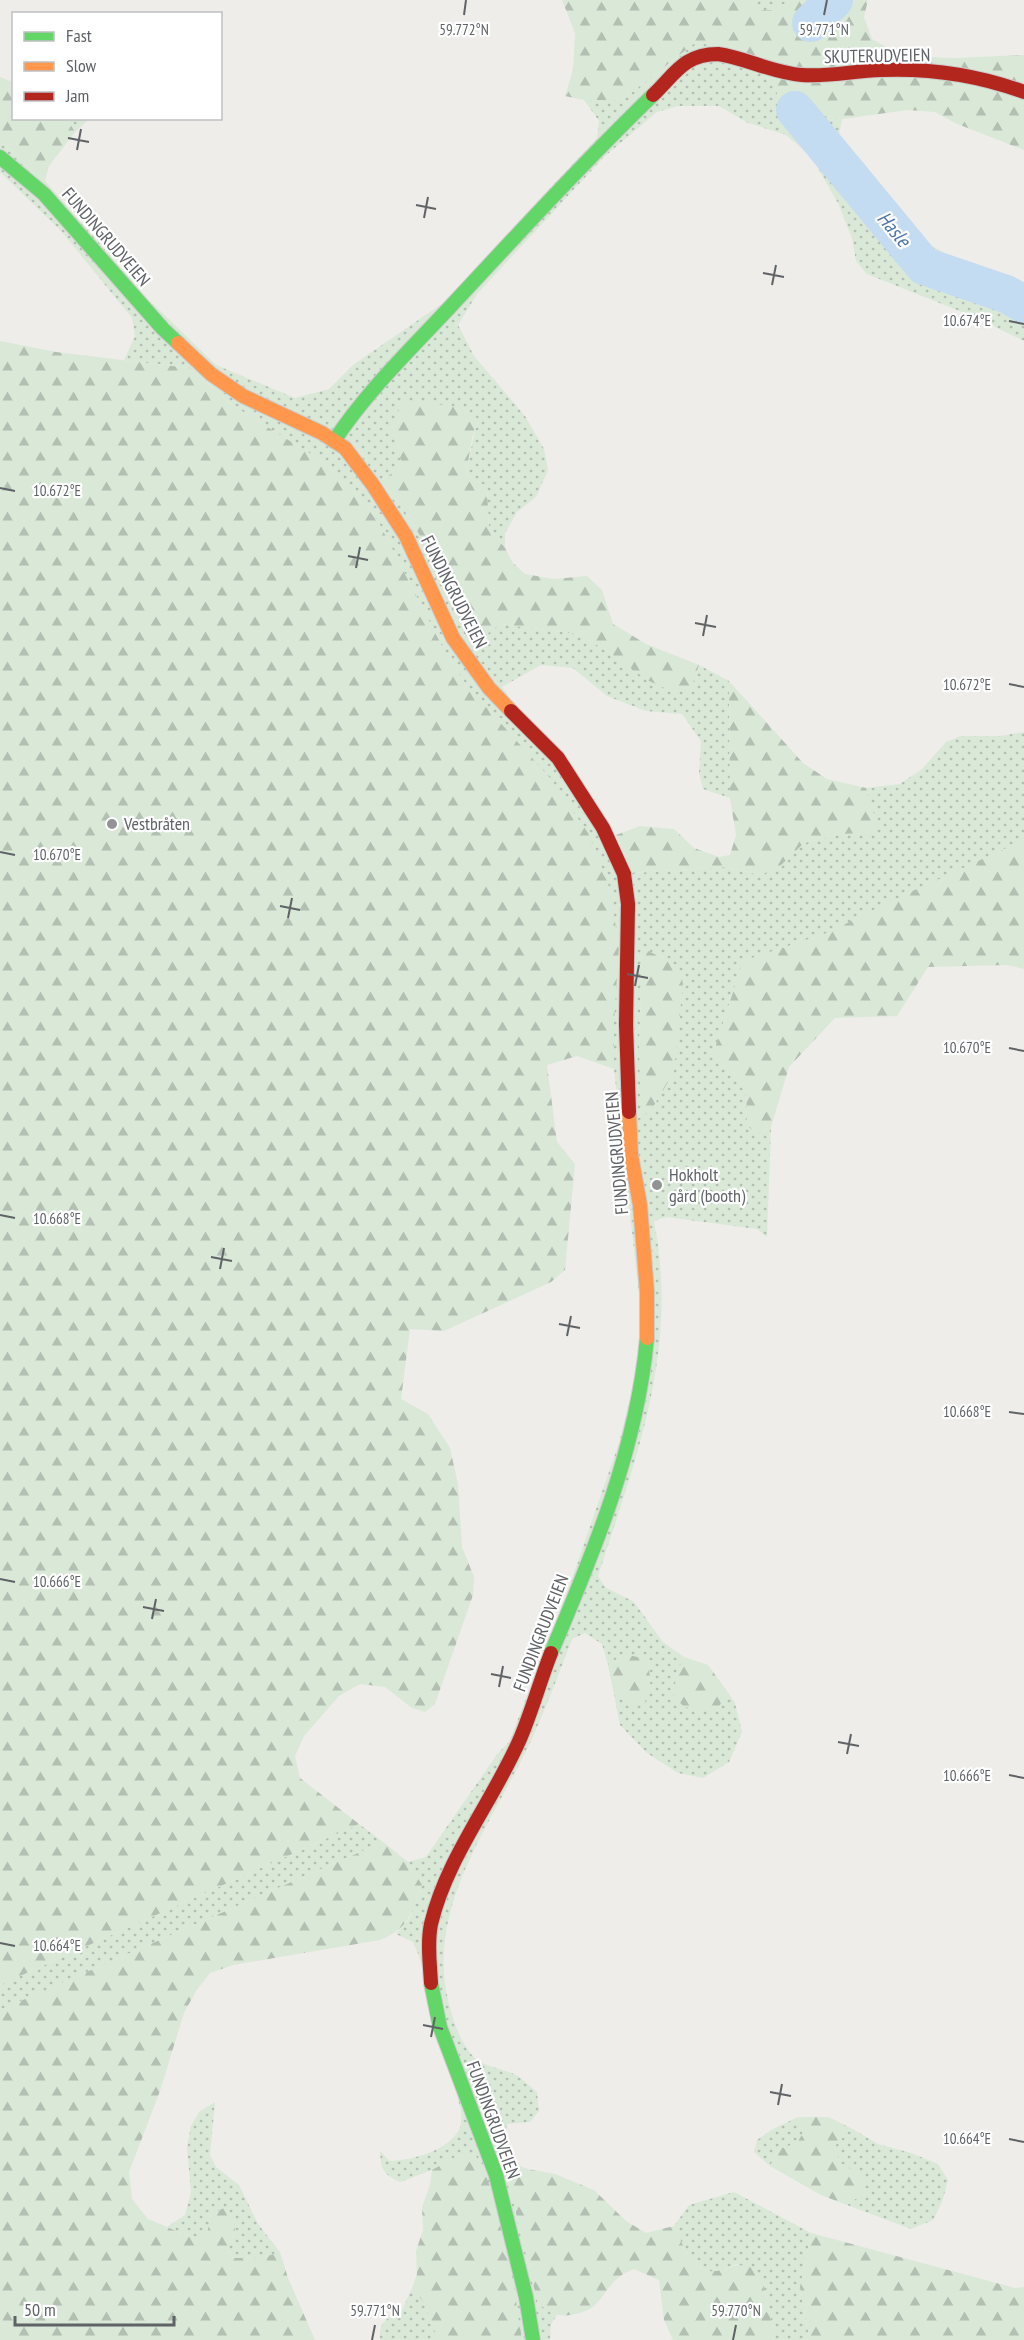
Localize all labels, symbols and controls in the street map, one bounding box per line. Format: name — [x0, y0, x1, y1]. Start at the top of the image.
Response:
legend — [12, 12, 222, 120]
text: 59.772°N — [439, 20, 489, 39]
text: 59.771°N — [799, 20, 849, 39]
text: Fast — [66, 24, 92, 47]
street label: SKUTERUDVEIEN — [824, 43, 930, 68]
text: Slow — [66, 54, 97, 77]
text: Jam — [65, 84, 89, 107]
street label: FUNDINGRUDVEIEN — [57, 183, 156, 291]
water label: Hasle — [872, 206, 917, 253]
text: 10.674°E — [943, 311, 991, 330]
text: 10.672°E — [33, 481, 81, 500]
street label: FUNDINGRUDVEIEN — [416, 532, 493, 652]
text: 10.672°E — [943, 675, 991, 694]
place label: Vestbråten — [123, 812, 190, 835]
marker: Vestbråten — [105, 817, 119, 831]
text: 10.670°E — [33, 845, 81, 864]
text: 10.670°E — [943, 1038, 991, 1057]
street label: FUNDINGRUDVEIEN — [600, 1091, 633, 1216]
place label: Hokholt gård (booth) — [669, 1163, 746, 1207]
marker: Hokholt gård (booth) — [650, 1178, 664, 1192]
text: 10.668°E — [33, 1209, 81, 1228]
text: 10.668°E — [943, 1402, 991, 1421]
street label: FUNDINGRUDVEIEN — [508, 1571, 573, 1695]
text: 10.666°E — [33, 1572, 81, 1591]
text: 10.666°E — [943, 1766, 991, 1785]
text: 10.664°E — [33, 1936, 81, 1955]
street label: FUNDINGRUDVEIEN — [462, 2058, 525, 2182]
text: 10.664°E — [943, 2129, 991, 2148]
scale bar — [15, 2289, 174, 2327]
text: 50 m — [24, 2298, 56, 2321]
text: 59.771°N — [350, 2301, 400, 2320]
text: 59.770°N — [711, 2301, 761, 2320]

